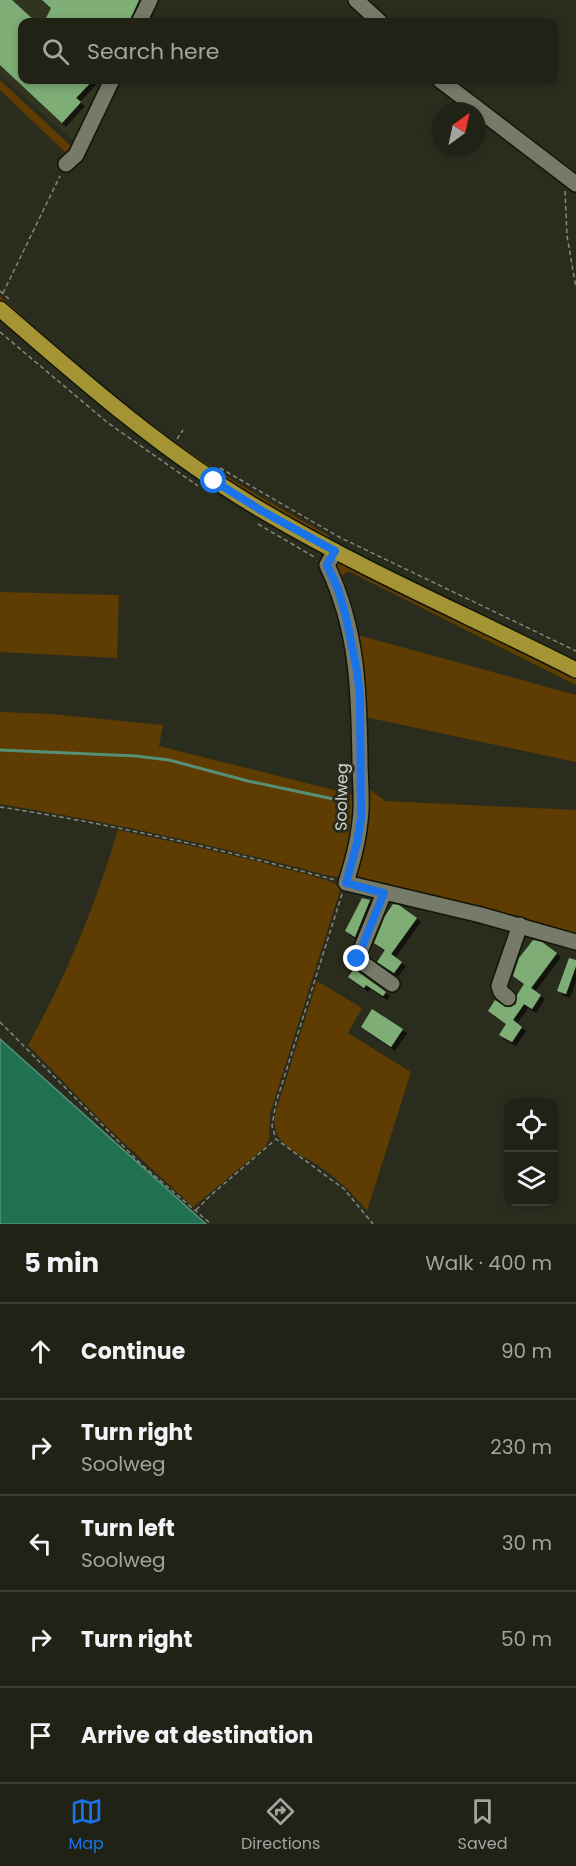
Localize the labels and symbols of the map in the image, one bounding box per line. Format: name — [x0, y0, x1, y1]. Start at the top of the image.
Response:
north arrow — [432, 102, 486, 156]
route start — [200, 467, 226, 493]
street label: Soolweg — [329, 763, 354, 831]
route end — [343, 945, 369, 971]

